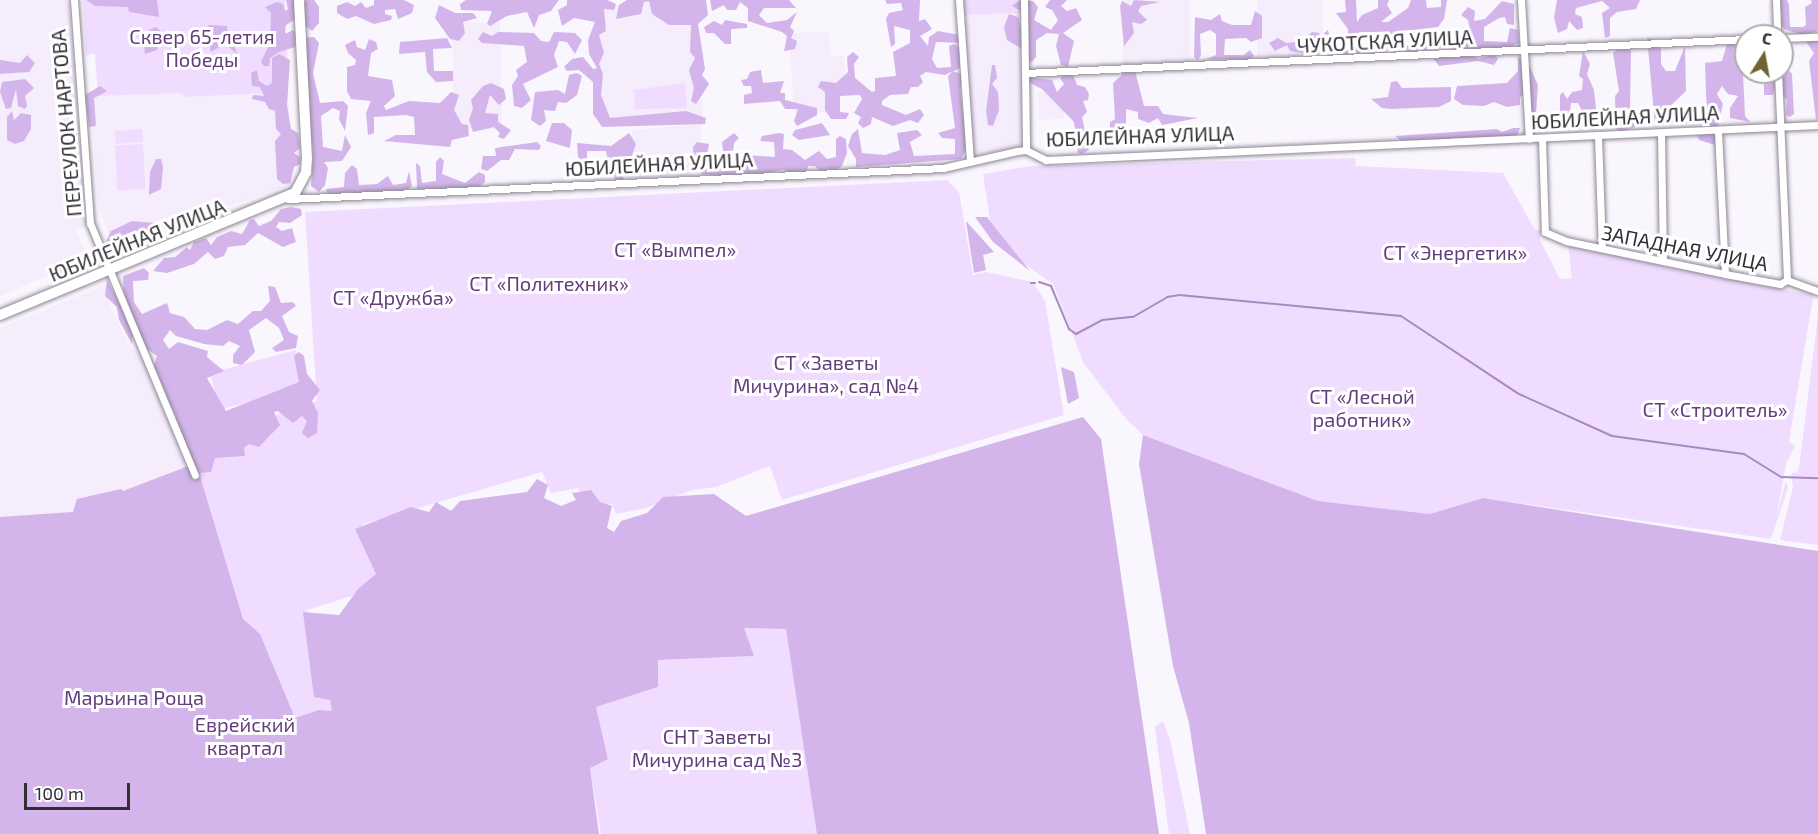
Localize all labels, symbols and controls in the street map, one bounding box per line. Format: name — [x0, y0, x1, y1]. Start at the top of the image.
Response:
park label: Сквер 65-летия Победы — [129, 24, 275, 71]
street label: ЧУКОТСКАЯ УЛИЦА — [1296, 24, 1474, 58]
north arrow — [1734, 24, 1794, 84]
street label: ПЕРЕУЛОК НАРТОВА — [46, 28, 86, 218]
text: С — [1761, 28, 1774, 48]
street label: ЮБИЛЕЙНАЯ УЛИЦА — [1530, 100, 1720, 134]
street label: ЮБИЛЕЙНАЯ УЛИЦА — [1045, 121, 1235, 151]
street label: ЮБИЛЕЙНАЯ УЛИЦА — [564, 147, 754, 181]
street label: ЮБИЛЕЙНАЯ УЛИЦА — [45, 194, 229, 286]
street label: ЗАПАДНАЯ УЛИЦА — [1600, 220, 1770, 276]
park label: СТ «Вымпел» — [614, 237, 736, 261]
park label: СТ «Энергетик» — [1383, 240, 1527, 264]
park label: СТ «Политехник» — [469, 271, 629, 295]
park label: СТ «Дружба» — [332, 285, 454, 309]
park label: СТ «Заветы Мичурина», сад №4 — [733, 350, 919, 397]
park label: СТ «Лесной работник» — [1309, 385, 1415, 432]
park label: СТ «Строитель» — [1643, 397, 1787, 421]
park label: Марьина Роща — [64, 685, 204, 709]
park label: Еврейский квартал — [195, 712, 295, 759]
park label: СНТ Заветы Мичурина сад №3 — [632, 724, 802, 771]
scale bar — [27, 771, 134, 809]
text: 100 m — [35, 782, 84, 804]

